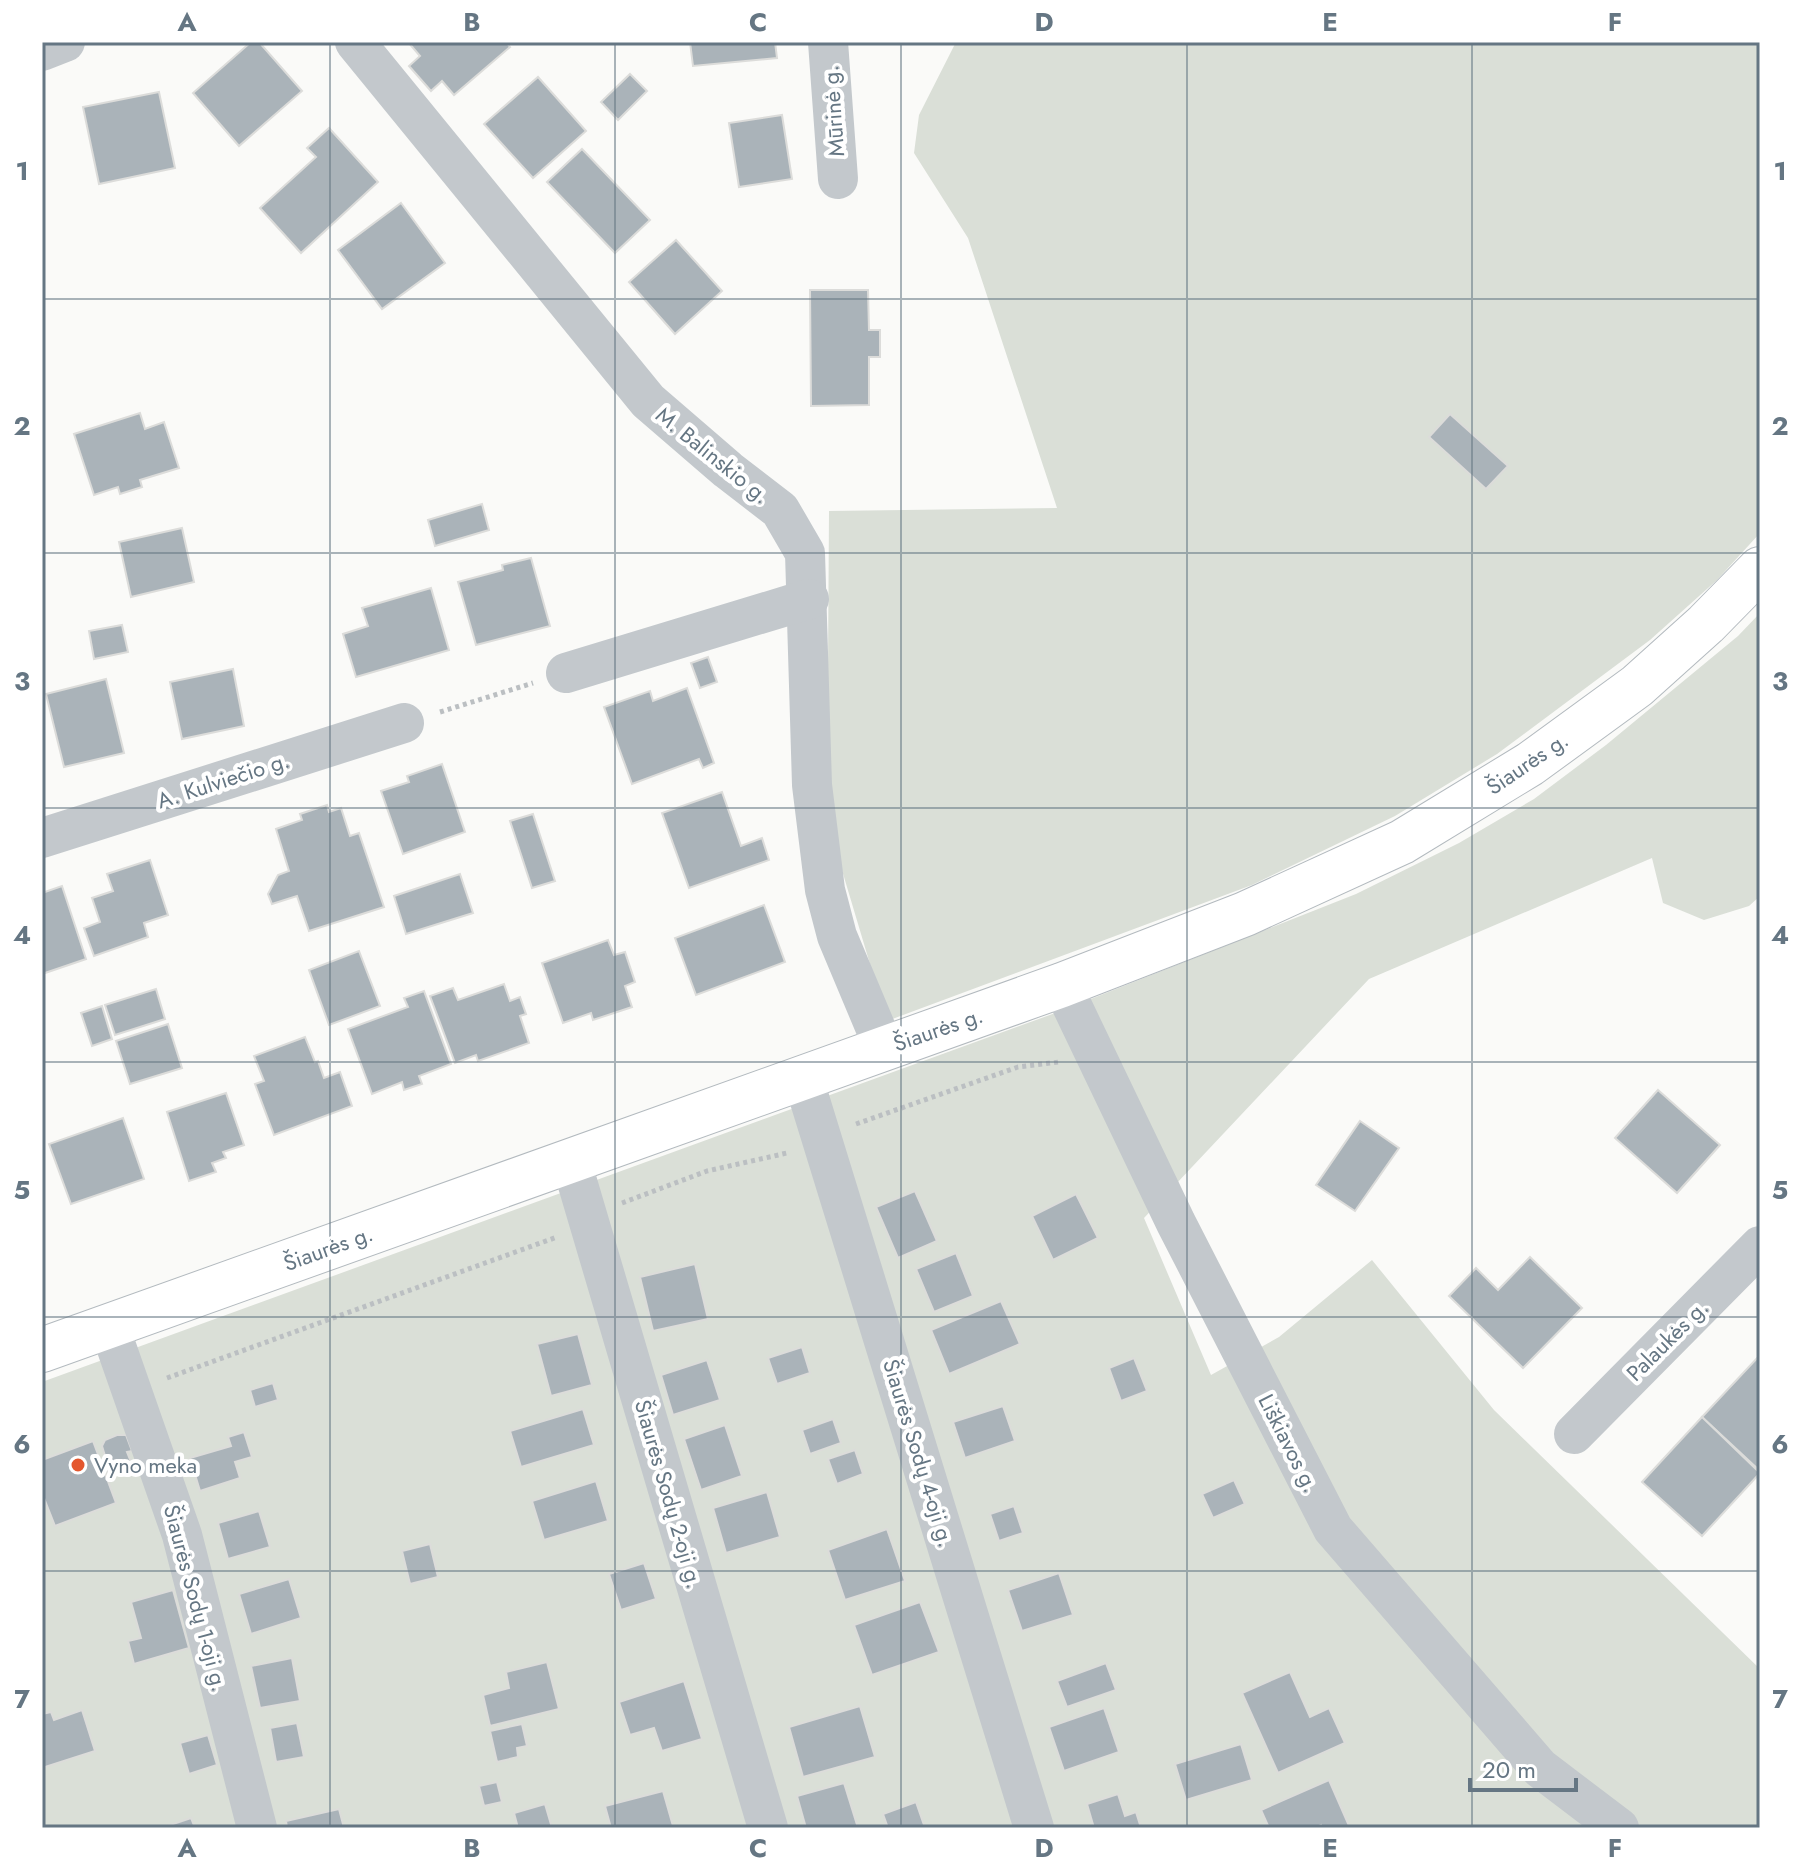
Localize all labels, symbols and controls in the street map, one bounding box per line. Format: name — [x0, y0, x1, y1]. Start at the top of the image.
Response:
text: A — [176, 3, 197, 41]
text: B — [463, 3, 481, 41]
text: C — [749, 3, 767, 41]
text: D — [1034, 3, 1054, 41]
text: E — [1322, 3, 1338, 41]
text: F — [1608, 3, 1622, 41]
street label: Mūrinė g. — [814, 64, 852, 158]
text: 1 — [15, 152, 29, 190]
text: 1 — [1773, 152, 1787, 190]
street label: M. Balinskio g. — [649, 399, 777, 511]
text: 2 — [13, 407, 31, 445]
text: 2 — [1771, 407, 1789, 445]
text: 3 — [14, 662, 30, 700]
text: 3 — [1772, 662, 1788, 700]
street label: Šiaurės g. — [1479, 724, 1575, 802]
street label: A. Kulviečio g. — [153, 744, 293, 816]
text: 4 — [13, 916, 31, 954]
text: 4 — [1771, 916, 1789, 954]
street label: Šiaurės g. — [889, 999, 987, 1059]
text: 5 — [14, 1171, 30, 1209]
text: 5 — [1772, 1171, 1788, 1209]
street label: Šiaurės g. — [279, 1217, 377, 1279]
street label: Palaukės g. — [1619, 1292, 1715, 1388]
street label: Šiaurės Sodų 4-oji g. — [875, 1355, 963, 1551]
street label: Liškiavos g. — [1251, 1388, 1327, 1498]
street label: Šiaurės Sodų 2-oji g. — [627, 1396, 711, 1592]
text: 6 — [13, 1425, 31, 1463]
text: 6 — [1771, 1425, 1789, 1463]
place label: Vyno meka — [94, 1449, 197, 1481]
marker: Vyno meka — [69, 1456, 87, 1474]
street label: Šiaurės Sodų 1-oji g. — [156, 1501, 236, 1695]
text: 7 — [14, 1680, 30, 1718]
text: 7 — [1772, 1680, 1788, 1718]
scale bar — [1470, 1742, 1576, 1792]
text: 20 m — [1482, 1752, 1536, 1787]
text: A — [176, 1829, 197, 1867]
text: B — [463, 1829, 481, 1867]
text: C — [749, 1829, 767, 1867]
text: D — [1034, 1829, 1054, 1867]
text: E — [1322, 1829, 1338, 1867]
text: F — [1608, 1829, 1622, 1867]

